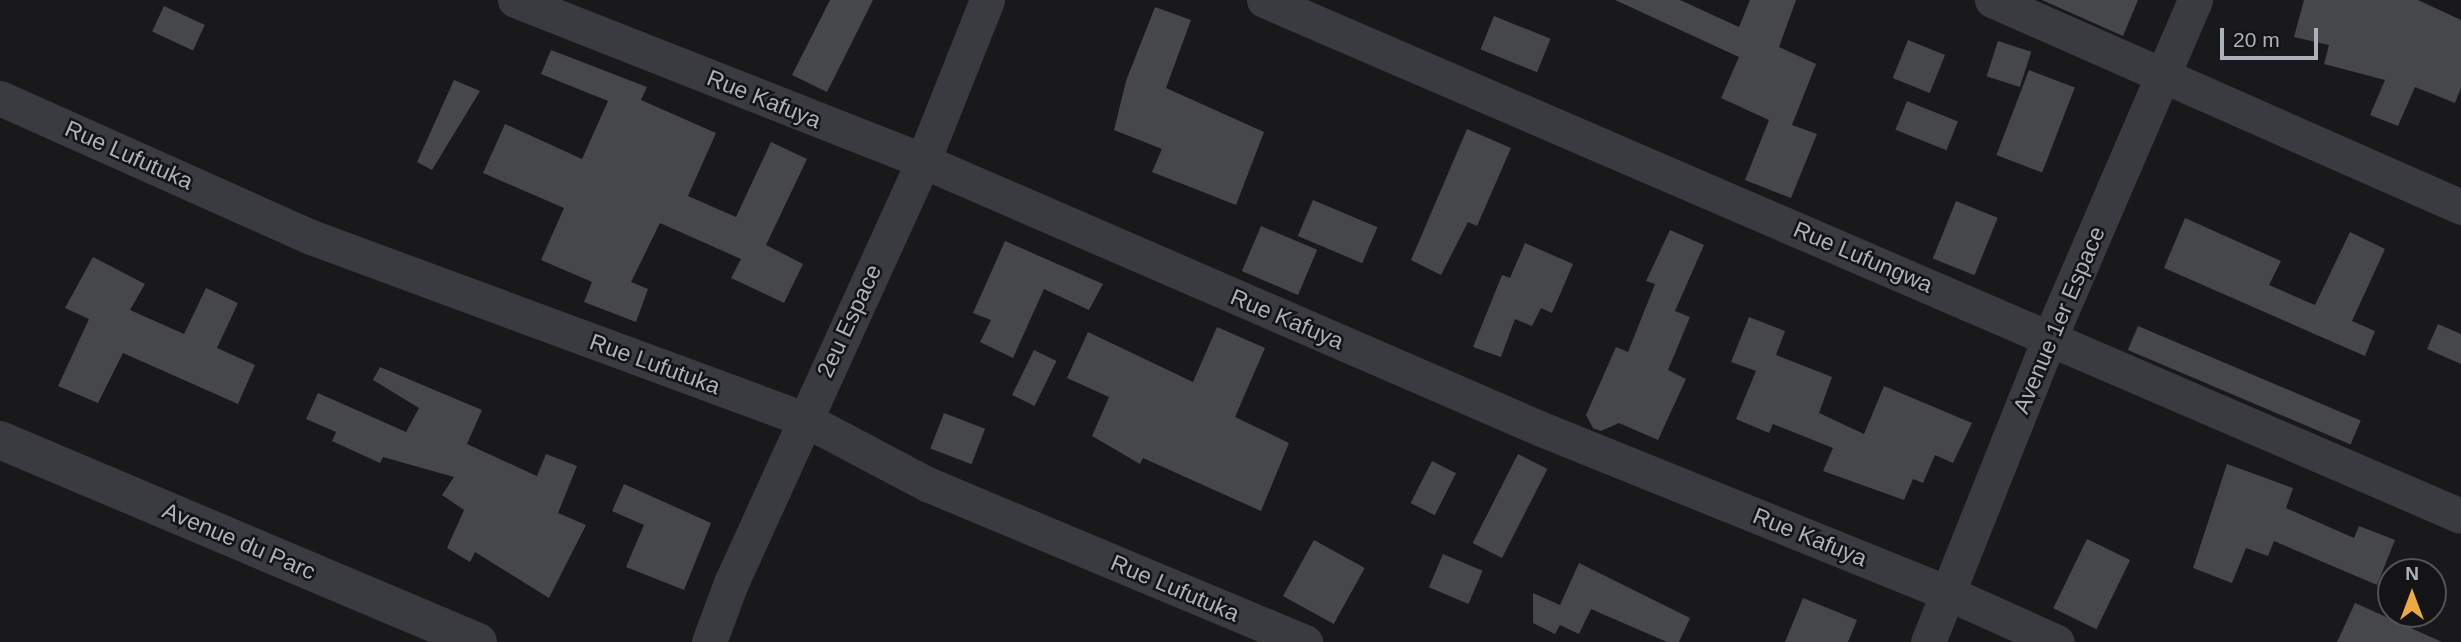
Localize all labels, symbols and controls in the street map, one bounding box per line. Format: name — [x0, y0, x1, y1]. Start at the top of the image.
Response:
scale bar — [2223, 14, 2321, 58]
text: 20 m — [2233, 28, 2280, 51]
street label: Rue Kafuya — [703, 64, 825, 134]
street label: Rue Lufutuka — [61, 115, 197, 195]
street label: Rue Lufungwa — [1789, 215, 1937, 299]
street label: Avenue 1er Espace — [2007, 222, 2111, 418]
street label: 2eu Espace — [811, 260, 887, 382]
street label: Rue Kafuya — [1226, 283, 1348, 355]
street label: Rue Lufutuka — [586, 328, 724, 400]
street label: Avenue du Parc — [158, 496, 320, 586]
street label: Rue Kafuya — [1749, 502, 1871, 572]
street label: Rue Lufutuka — [1107, 549, 1243, 627]
north arrow — [2377, 558, 2447, 628]
text: N — [2405, 563, 2419, 584]

